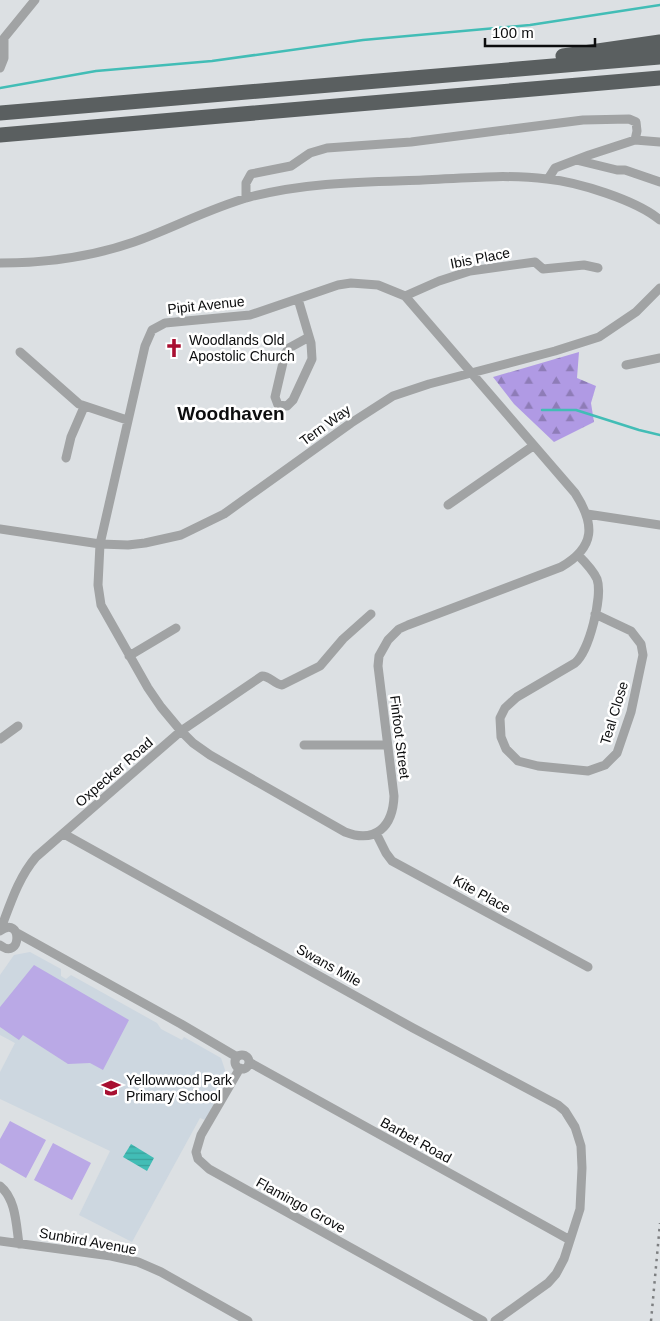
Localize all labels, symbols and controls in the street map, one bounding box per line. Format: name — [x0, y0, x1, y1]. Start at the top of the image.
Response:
scale bar — [485, 15, 595, 47]
text: 100 m — [492, 24, 534, 41]
street label: Ibis Place — [449, 244, 512, 272]
street label: Pipit Avenue — [167, 293, 246, 317]
place label: Woodlands Old Apostolic Church — [189, 332, 295, 364]
church icon: Woodlands Old Apostolic Church — [163, 337, 185, 359]
street label: Tern Way — [297, 401, 353, 449]
district label: Woodhaven — [177, 403, 285, 424]
street label: Teal Close — [597, 679, 631, 747]
street label: Finfoot Street — [387, 694, 413, 780]
street label: Oxpecker Road — [72, 734, 156, 810]
street label: Kite Place — [451, 872, 514, 916]
street label: Swans Mile — [294, 941, 364, 989]
place label: Yellowwood Park Primary School — [126, 1072, 233, 1104]
school or university icon: Yellowwood Park Primary School — [100, 1077, 122, 1099]
street label: Barbet Road — [378, 1114, 454, 1166]
street label: Flamingo Grove — [254, 1174, 349, 1236]
street label: Sunbird Avenue — [38, 1225, 138, 1257]

